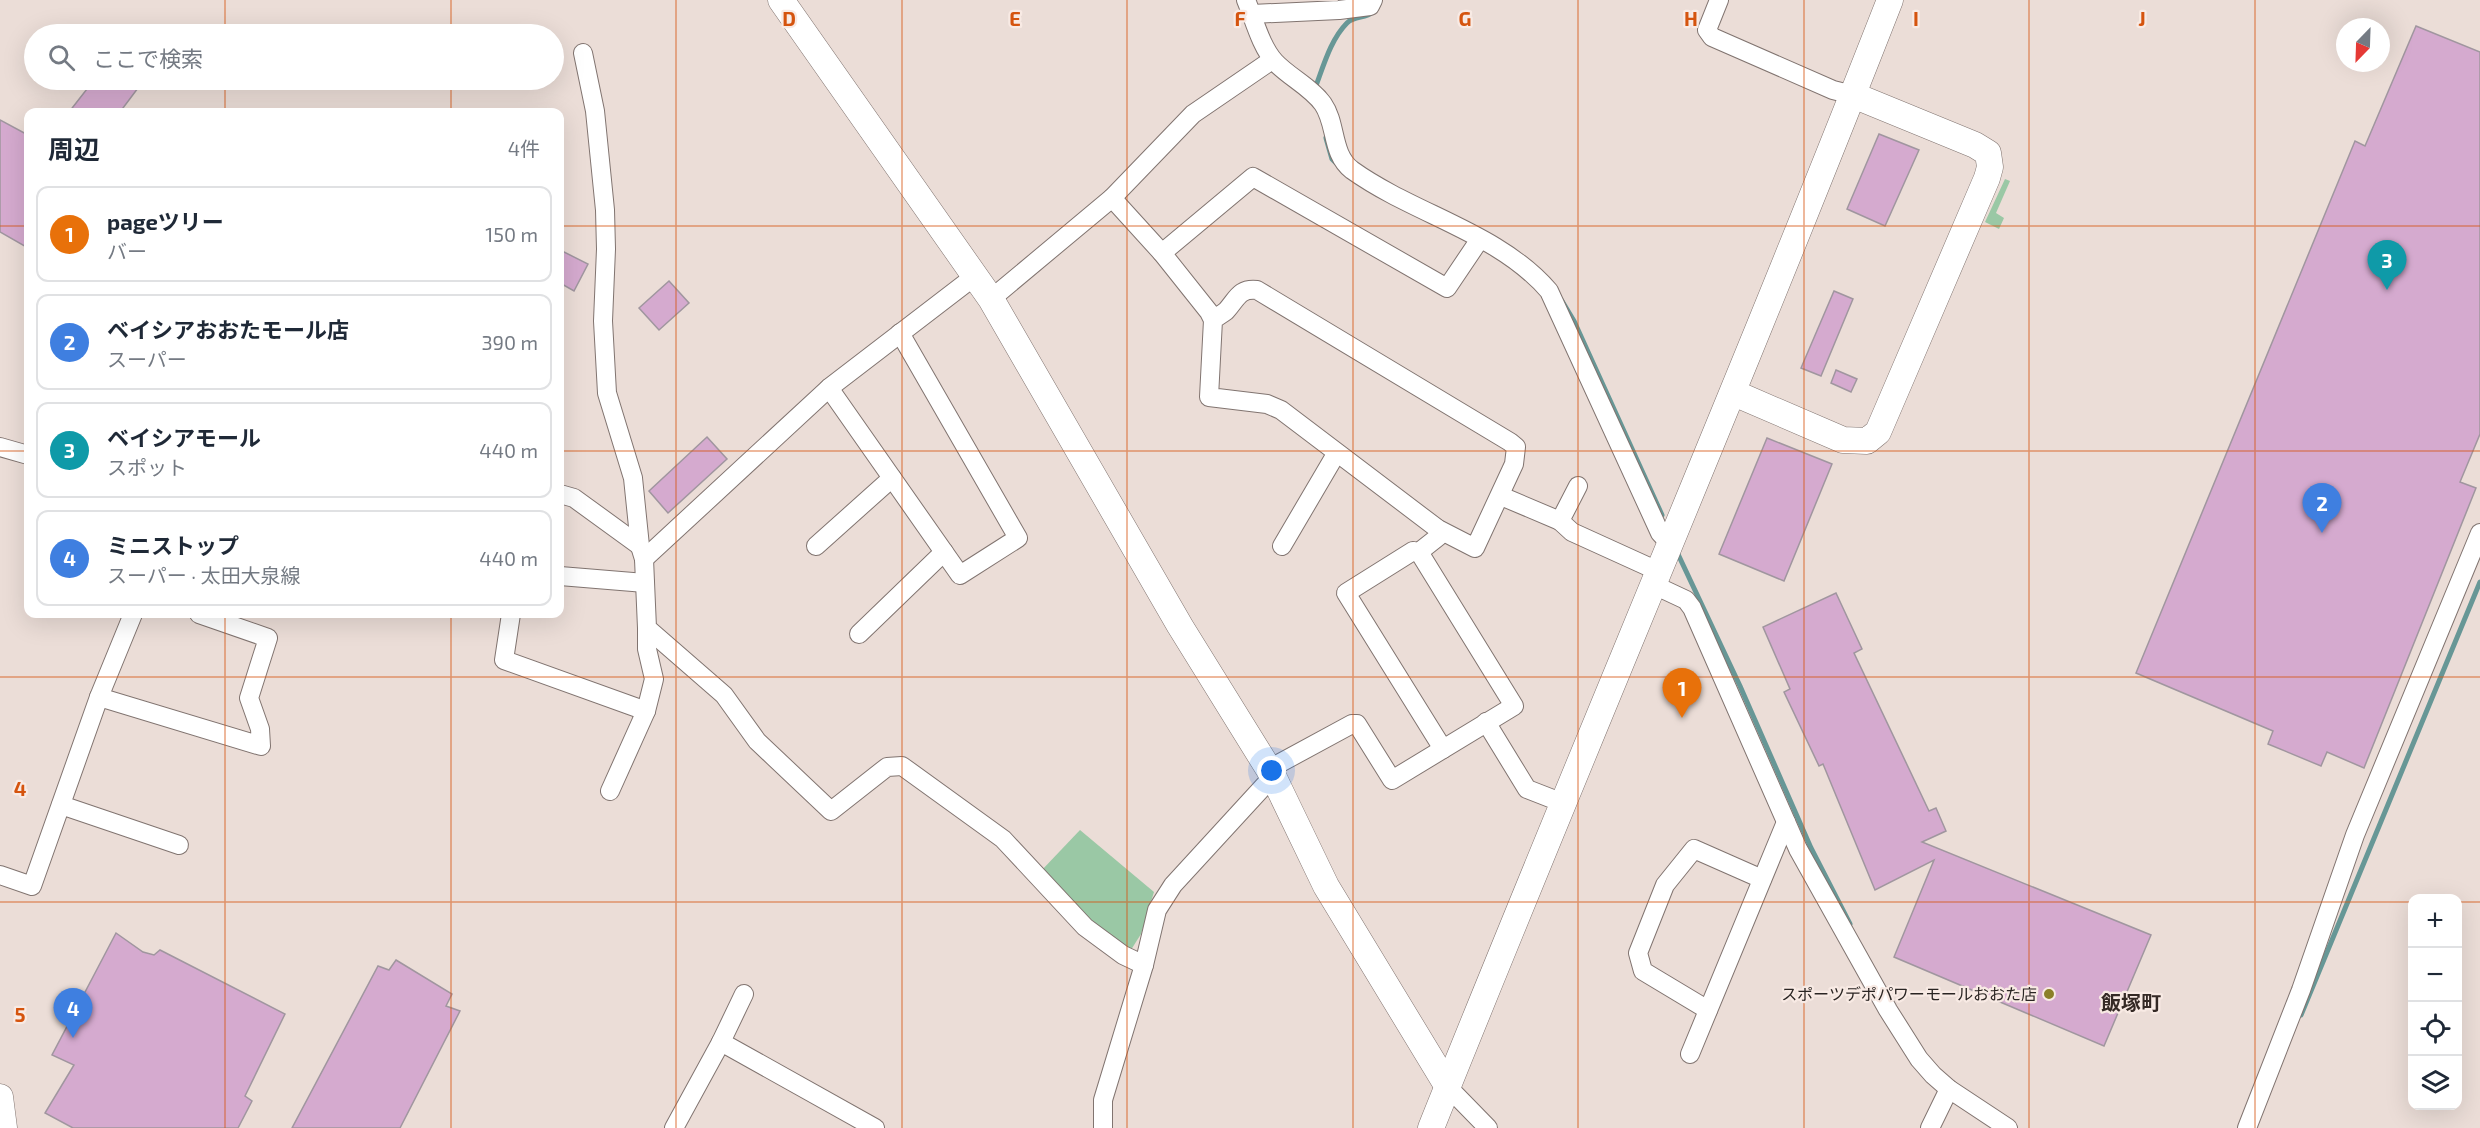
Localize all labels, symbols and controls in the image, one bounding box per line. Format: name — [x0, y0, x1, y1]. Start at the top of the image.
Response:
text: D — [782, 6, 796, 30]
text: E — [1009, 6, 1021, 30]
text: F — [1234, 6, 1246, 30]
text: G — [1459, 6, 1471, 30]
text: H — [1684, 6, 1698, 30]
text: I — [1913, 6, 1919, 30]
text: J — [2138, 6, 2146, 30]
north arrow — [2336, 18, 2390, 72]
search box — [24, 24, 564, 90]
icon: search — [45, 41, 78, 74]
text: ここで検索 — [93, 45, 203, 71]
text: 周辺 — [48, 133, 100, 164]
text: 4件 — [508, 136, 540, 160]
text: pageツリー — [107, 208, 224, 234]
text: 1 — [65, 222, 74, 246]
text: 150 m — [485, 222, 538, 246]
text: バー — [107, 239, 147, 263]
pin: 3 — [2368, 240, 2406, 290]
text: ベイシアおおたモール店 — [107, 316, 349, 342]
text: 2 — [64, 330, 75, 354]
text: 390 m — [481, 330, 538, 354]
text: スーパー — [107, 347, 187, 371]
text: ベイシアモール — [107, 424, 261, 450]
text: 3 — [64, 438, 75, 462]
text: 440 m — [479, 438, 538, 462]
text: スポット — [107, 455, 187, 479]
pin: 2 — [2302, 484, 2342, 533]
text: ミニストップ — [107, 532, 239, 558]
text: 4 — [63, 546, 76, 570]
text: 440 m — [479, 546, 538, 570]
text: スーパー · 太田大泉線 — [107, 563, 300, 587]
pin: 1 — [1662, 668, 1702, 718]
your location — [1257, 756, 1286, 785]
text: 4 — [14, 776, 27, 800]
map controls — [2408, 894, 2462, 1110]
button: + — [2408, 894, 2462, 948]
button: − — [2408, 948, 2462, 1002]
place label: スポーツデポパワーモールおおた店 — [1781, 984, 2037, 1003]
marker: スポーツデポパワーモールおおた店 — [2042, 987, 2056, 1001]
pin: 4 — [54, 988, 92, 1038]
district label: 飯塚町 — [2101, 990, 2161, 1014]
text: 5 — [14, 1002, 26, 1026]
button: locate — [2408, 1002, 2462, 1056]
button: layers — [2408, 1056, 2462, 1110]

